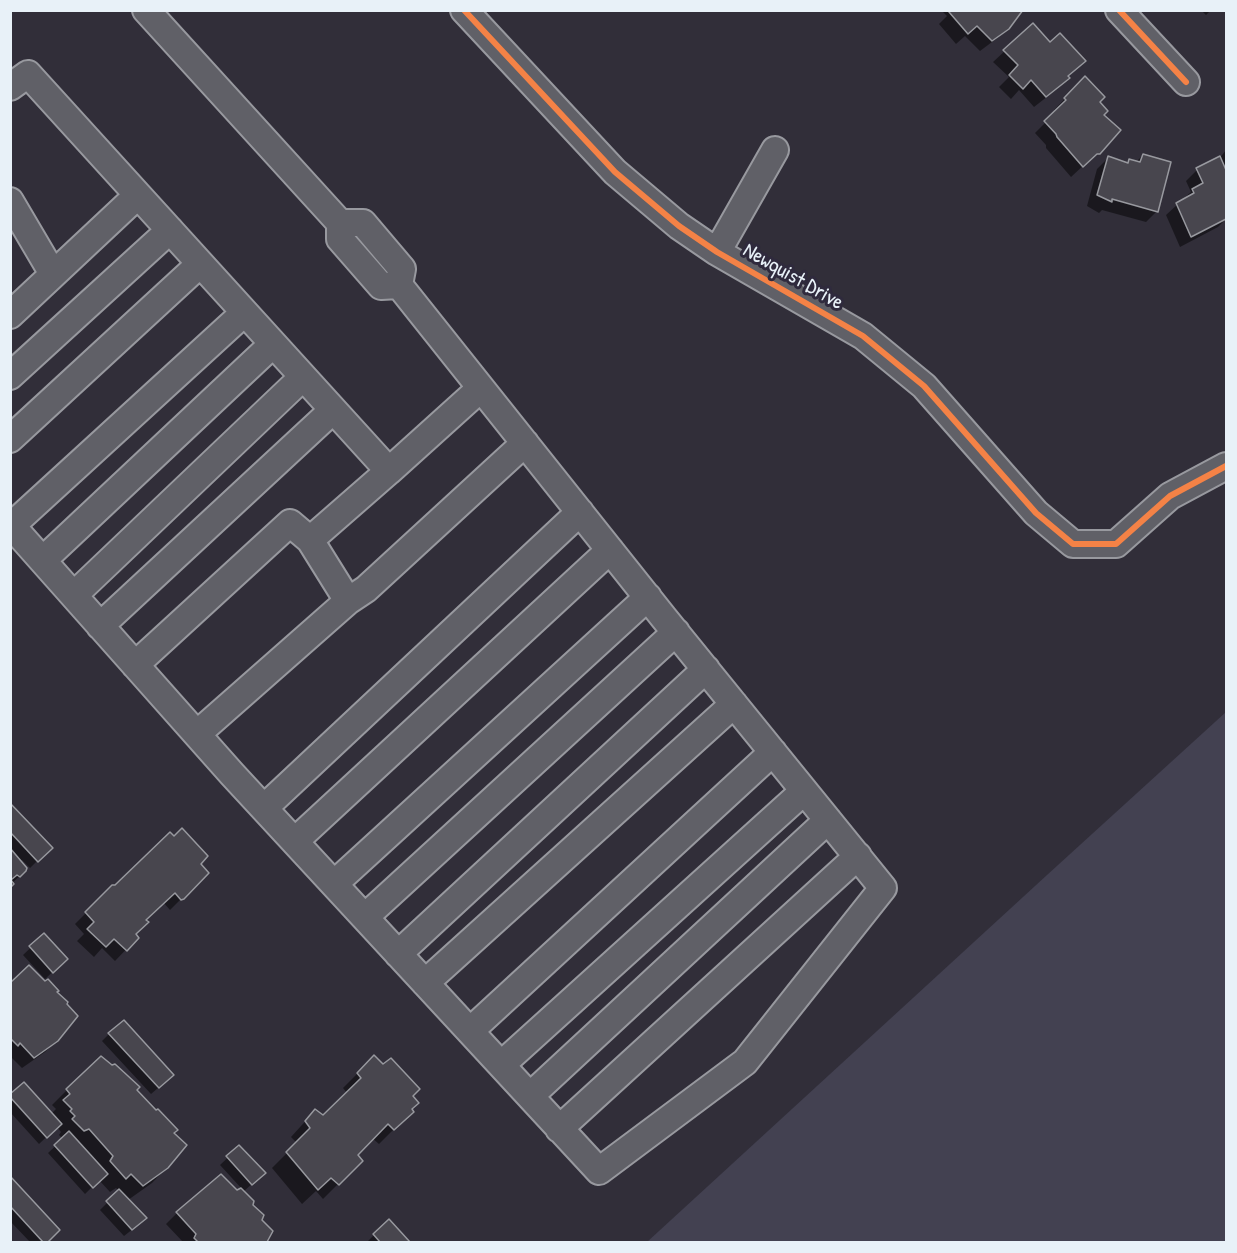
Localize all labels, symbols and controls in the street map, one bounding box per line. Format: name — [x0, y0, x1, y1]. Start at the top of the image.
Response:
street label: Newquist Drive — [738, 238, 848, 316]

